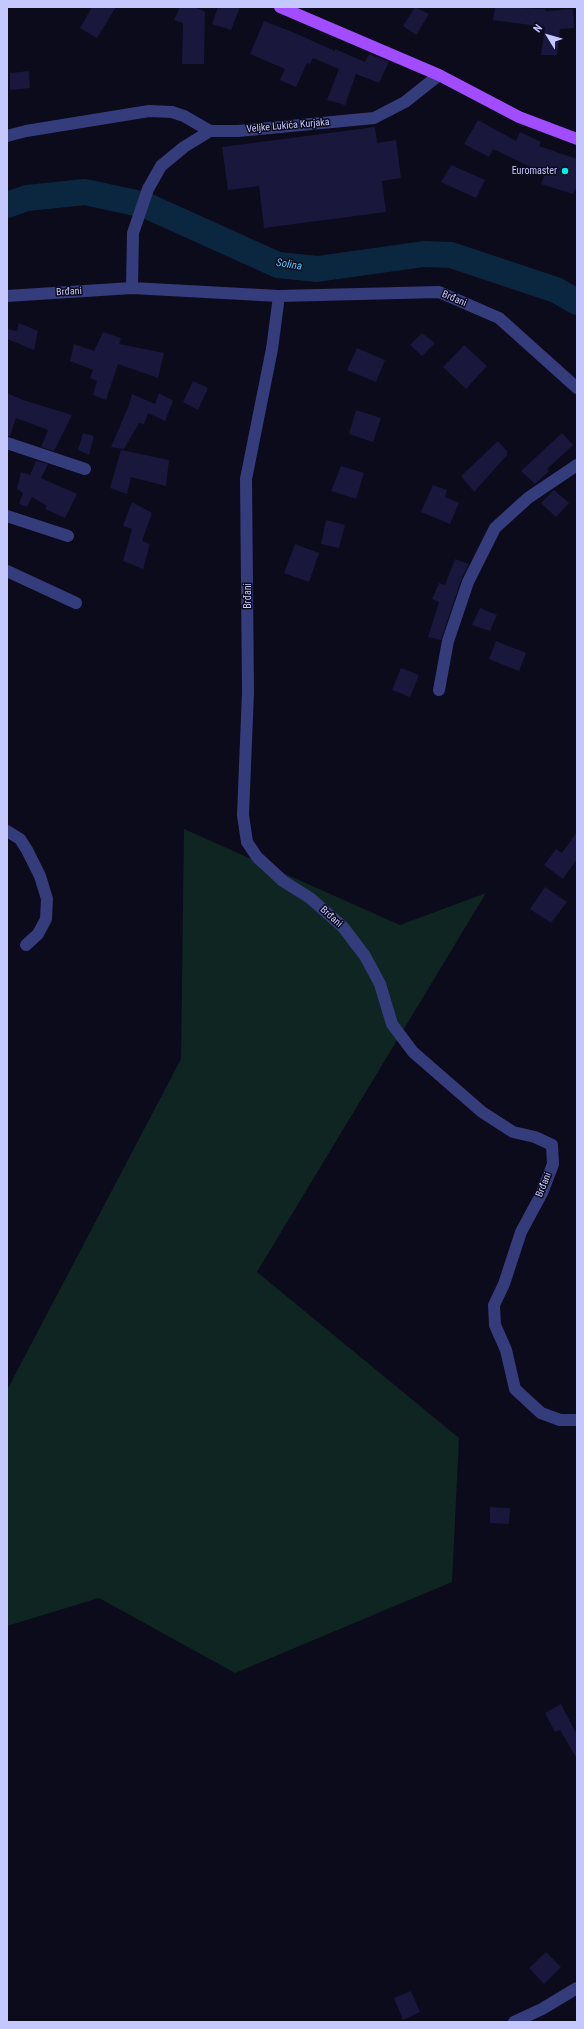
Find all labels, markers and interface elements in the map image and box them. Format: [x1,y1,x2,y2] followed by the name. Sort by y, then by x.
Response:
[528,16,568,56] north arrow
[531,22,545,35] text: N
[246,116,330,136] street label: Veljke Lukića Kurjaka
[512,165,557,177] place label: Euromaster
[560,166,570,176] marker: Euromaster
[275,256,303,274] water label: Solina
[56,285,82,299] street label: Brđani
[440,288,468,310] street label: Brđani
[242,583,254,609] street label: Brđani
[317,904,345,930] street label: Brđani
[534,1171,554,1199] street label: Brđani

